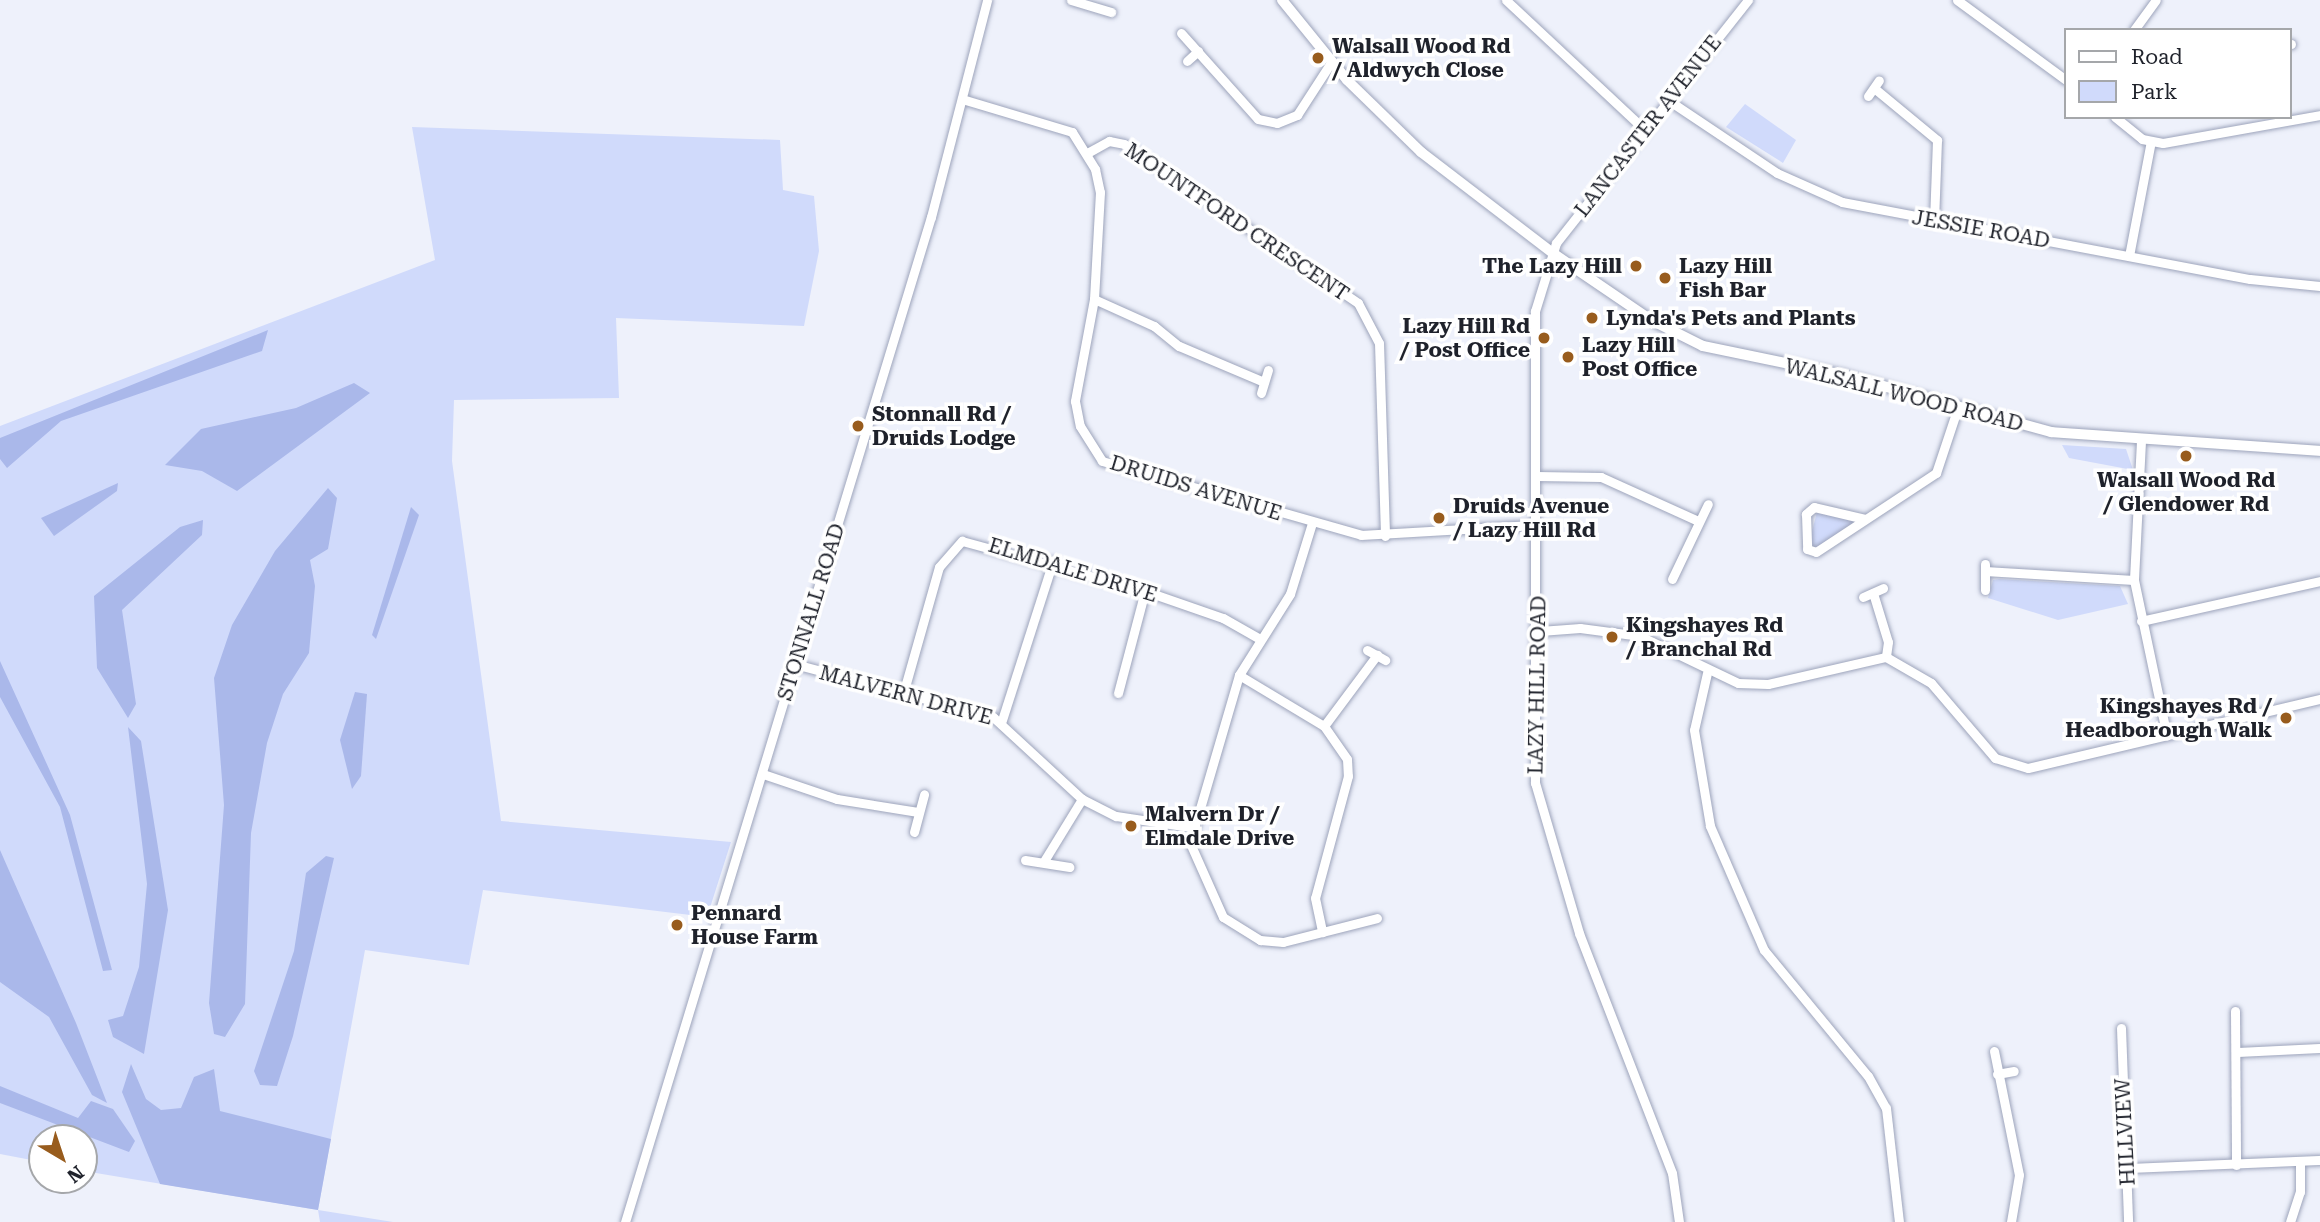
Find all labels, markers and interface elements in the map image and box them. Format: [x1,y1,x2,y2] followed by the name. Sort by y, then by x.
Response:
[2064,28,2292,119] legend
[1569,30,1727,222] street label: LANCASTER AVENUE
[1332,33,1511,83] place label: Walsall Wood Rd / Aldwych Close
[2131,45,2183,69] text: Road
[1310,50,1326,66] marker: Walsall Wood Rd / Aldwych Close
[2131,80,2177,104] text: Park
[1120,137,1354,307] street label: MOUNTFORD CRESCENT
[1910,204,2052,254] street label: JESSIE ROAD
[1482,253,1622,279] place label: The Lazy Hill
[1679,253,1772,303] place label: Lazy Hill Fish Bar
[1628,258,1644,274] marker: The Lazy Hill
[1657,270,1673,286] marker: Lazy Hill Fish Bar
[1606,305,1856,331] place label: Lynda's Pets and Plants
[1584,310,1600,326] marker: Lynda's Pets and Plants
[1399,313,1530,363] place label: Lazy Hill Rd / Post Office
[1536,330,1552,346] marker: Lazy Hill Rd / Post Office
[1582,332,1697,382] place label: Lazy Hill Post Office
[1560,349,1576,365] marker: Lazy Hill Post Office
[1782,353,2026,437] street label: WALSALL WOOD ROAD
[872,401,1016,451] place label: Stonnall Rd / Druids Lodge
[850,418,866,434] marker: Stonnall Rd / Druids Lodge
[2178,448,2194,464] marker: Walsall Wood Rd / Glendower Rd
[1107,450,1285,526] street label: DRUIDS AVENUE
[2097,467,2275,517] place label: Walsall Wood Rd / Glendower Rd
[1453,493,1609,543] place label: Druids Avenue / Lazy Hill Rd
[1431,510,1447,526] marker: Druids Avenue / Lazy Hill Rd
[772,520,850,704] street label: STONNALL ROAD
[985,532,1161,608] street label: ELMDALE DRIVE
[1523,595,1551,775] street label: LAZY HILL ROAD
[1626,612,1783,662] place label: Kingshayes Rd / Branchal Rd
[1604,629,1620,645] marker: Kingshayes Rd / Branchal Rd
[817,660,995,730] street label: MALVERN DRIVE
[2065,693,2272,743] place label: Kingshayes Rd / Headborough Walk
[2278,710,2294,726] marker: Kingshayes Rd / Headborough Walk
[1145,801,1294,851] place label: Malvern Dr / Elmdale Drive
[1123,818,1139,834] marker: Malvern Dr / Elmdale Drive
[691,900,818,950] place label: Pennard House Farm
[669,917,685,933] marker: Pennard House Farm
[2110,1078,2140,1186] street label: HILLVIEW
[28,1124,98,1194] north arrow
[62,1161,88,1188] text: N

